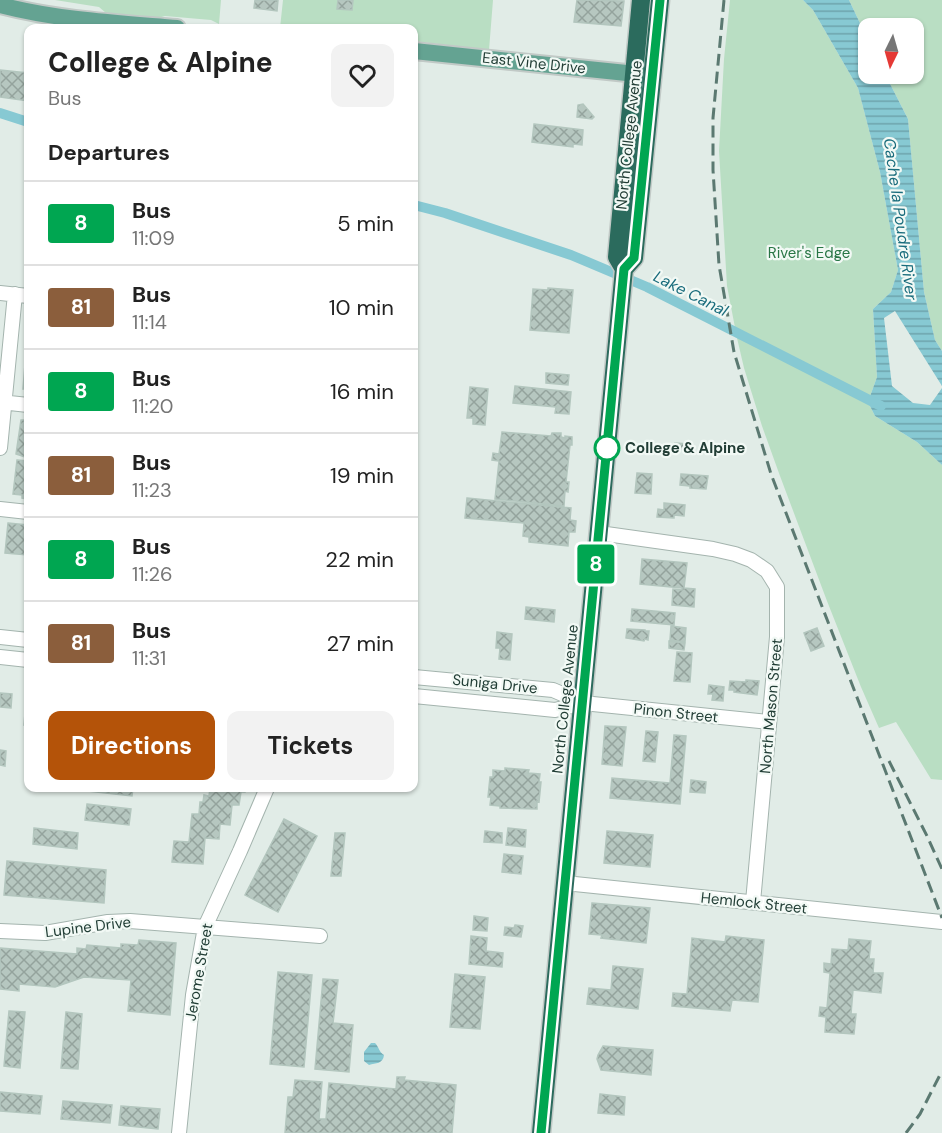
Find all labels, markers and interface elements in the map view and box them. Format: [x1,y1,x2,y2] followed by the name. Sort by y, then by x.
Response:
[858,18,924,84] north arrow
[858,18,924,84] map controls
[48,44,273,81] text: College & Alpine
[331,44,394,107] button: heart
[481,48,587,78] street label: East Vine Drive
[611,60,647,210] street label: North College Avenue
[48,85,82,111] text: Bus
[879,137,922,302] water label: Cache la Poudre River
[48,138,170,167] text: Departures
[132,196,171,225] text: Bus
[74,209,88,237] text: 8
[337,209,394,238] text: 5 min
[132,225,175,251] text: 11:09
[768,243,850,263] park label: River's Edge
[650,266,732,321] water label: Lake Canal
[132,280,171,309] text: Bus
[71,293,91,321] text: 81
[329,293,394,322] text: 10 min
[132,309,167,335] text: 11:14
[132,364,171,393] text: Bus
[74,377,88,405] text: 8
[330,377,394,406] text: 16 min
[132,393,174,419] text: 11:20
[594,435,620,461] marker: College & Alpine
[625,438,745,458] place label: College & Alpine
[132,448,171,477] text: Bus
[71,461,91,489] text: 81
[330,461,394,490] text: 19 min
[132,477,172,503] text: 11:23
[132,532,171,561] text: Bus
[576,544,616,584] line badge: 8
[74,545,88,573] text: 8
[325,545,394,574] text: 22 min
[589,550,603,578] text: 8
[132,561,173,587] text: 11:26
[132,616,171,645] text: Bus
[547,624,583,774] street label: North College Avenue
[71,629,91,657] text: 81
[327,629,394,658] text: 27 min
[755,637,787,774] street label: North Mason Street
[132,645,166,671] text: 11:31
[451,670,539,698] street label: Suniga Drive
[633,699,719,727] street label: Pinon Street
[48,711,215,780] button: Directions
[227,711,394,780] button: Tickets
[700,887,808,919] street label: Hemlock Street
[44,912,132,942] street label: Lupine Drive
[181,922,217,1022] street label: Jerome Street

